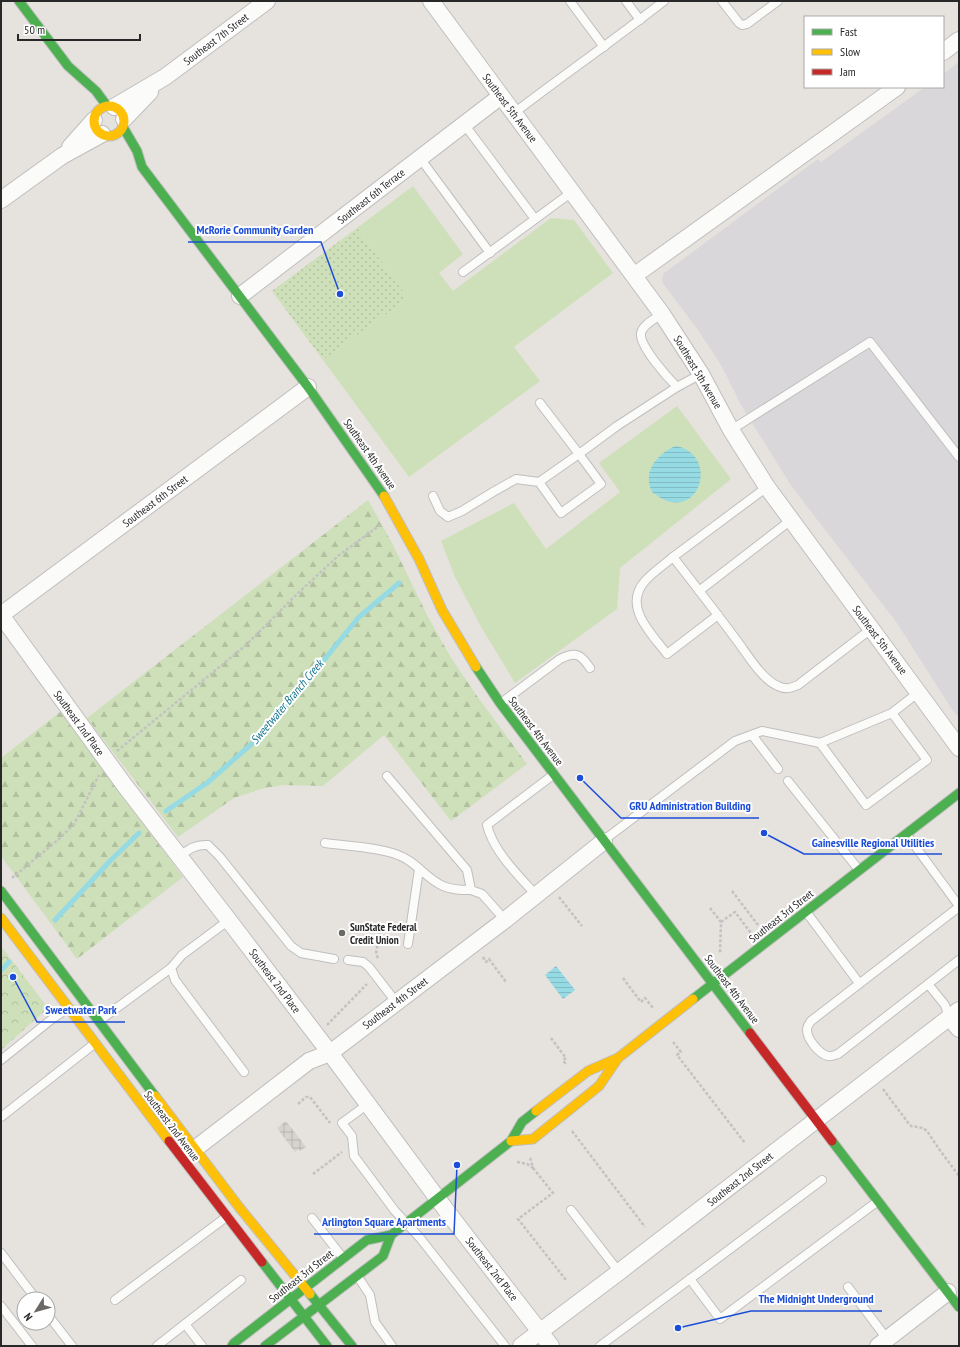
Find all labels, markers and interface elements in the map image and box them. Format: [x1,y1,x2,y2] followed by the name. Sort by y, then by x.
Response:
[181,10,251,68] street label: Southeast 7th Street
[18,16,140,42] scale bar
[804,16,944,88] legend
[24,22,45,37] text: 50 m
[840,24,858,39] text: Fast
[840,44,861,59] text: Slow
[839,64,856,79] text: Jam
[479,71,541,146] street label: Southeast 5th Avenue
[334,165,408,227] street label: Southeast 6th Terrace
[188,218,321,242] callout: McRorie Community Garden
[197,222,313,237] text: McRorie Community Garden
[671,333,726,411] street label: Southeast 5th Avenue
[341,416,400,492] street label: Southeast 4th Avenue
[120,472,190,530] street label: Southeast 6th Street
[849,603,911,678] street label: Southeast 5th Avenue
[247,656,327,747] water label: Sweetwater Branch Creek
[51,688,108,759] street label: Southeast 2nd Place
[505,694,567,769] street label: Southeast 4th Avenue
[621,794,759,818] callout: GRU Administration Building
[629,798,751,813] text: GRU Administration Building
[804,830,942,854] callout: Gainesville Regional Utilities
[812,835,934,850] text: Gainesville Regional Utilities
[746,886,816,946] street label: Southeast 3rd Street
[350,920,417,947] place label: SunState Federal Credit Union
[337,928,347,938] marker: SunState Federal Credit Union
[246,946,304,1016] street label: Southeast 2nd Place
[701,952,763,1027] street label: Southeast 4th Avenue
[360,974,430,1032] street label: Southeast 4th Street
[37,998,125,1022] callout: Sweetwater Park
[45,1002,117,1017] text: Sweetwater Park
[141,1088,203,1164] street label: Southeast 2nd Avenue
[704,1149,776,1209] street label: Southeast 2nd Street
[314,1210,454,1234] callout: Arlington Square Apartments
[321,1214,446,1229] text: Arlington Square Apartments
[463,1234,522,1304] street label: Southeast 2nd Place
[266,1246,336,1306] street label: Southeast 3rd Street
[751,1287,882,1311] callout: The Midnight Underground
[16,1291,56,1331] north arrow
[758,1291,874,1306] text: The Midnight Underground
[21,1310,35,1324] text: N

